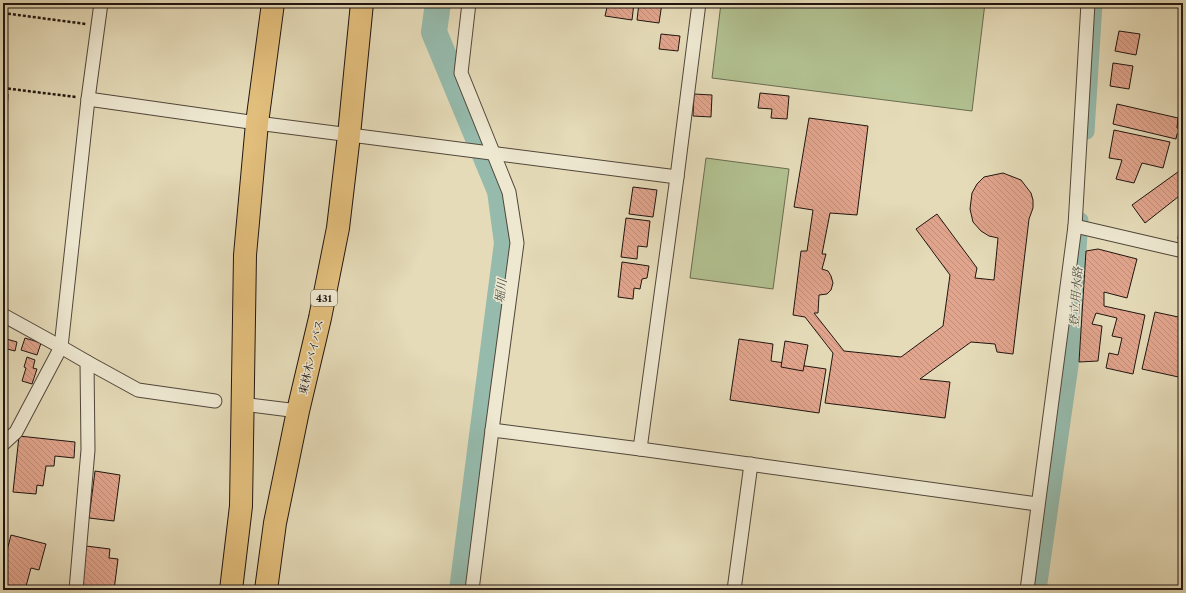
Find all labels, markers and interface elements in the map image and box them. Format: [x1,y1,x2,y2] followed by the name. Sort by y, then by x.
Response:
[1066,266,1085,327] water label: 登立用水路
[492,276,510,304] water label: 堀川
[311,290,337,306] road number: 431
[296,318,326,396] street label: 東林木バイパス

